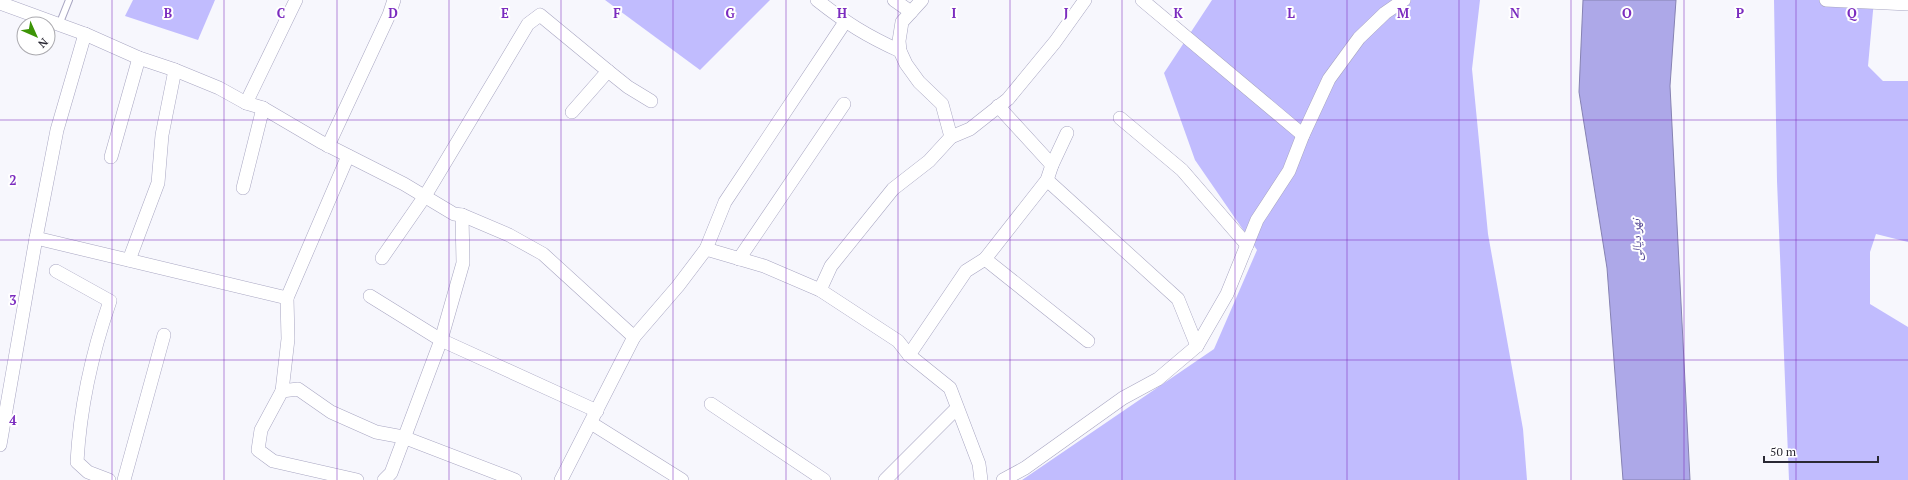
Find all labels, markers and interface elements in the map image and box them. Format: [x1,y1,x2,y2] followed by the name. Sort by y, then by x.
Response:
[164,4,172,22] text: B
[277,4,285,22] text: C
[388,4,398,22] text: D
[501,4,509,22] text: E
[613,4,621,22] text: F
[725,4,735,22] text: G
[837,4,847,22] text: H
[952,4,957,22] text: I
[1064,4,1069,22] text: J
[1173,4,1183,22] text: K
[1287,4,1295,22] text: L
[1397,4,1409,22] text: M
[1510,4,1520,22] text: N
[1622,4,1632,22] text: O
[1736,4,1744,22] text: P
[1847,4,1858,22] text: Q
[16,16,56,56] north arrow
[35,35,51,51] text: N
[9,171,17,189] text: 2
[1626,217,1646,261] water label: نهر ديالى
[9,291,17,309] text: 3
[9,411,17,429] text: 4
[1764,438,1878,464] scale bar
[1770,444,1797,459] text: 50 m

